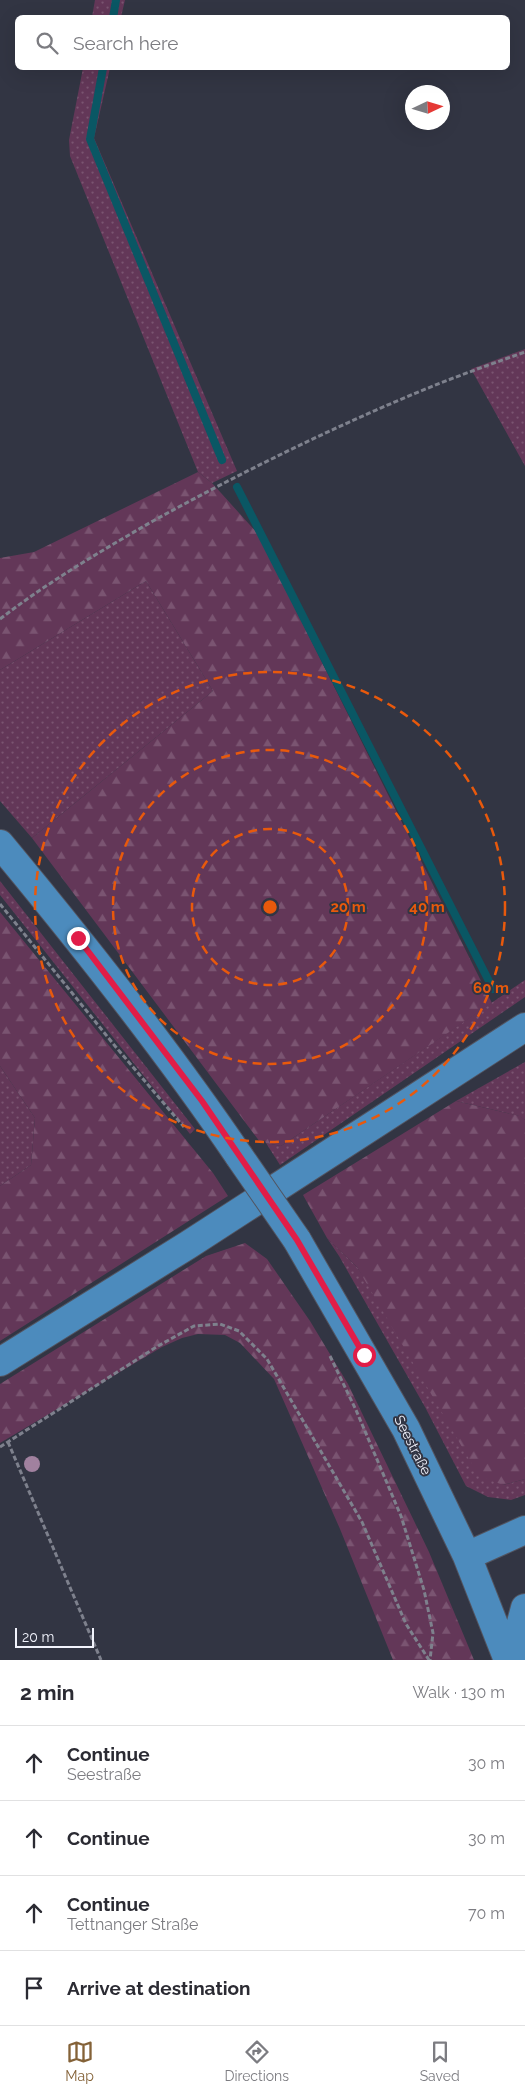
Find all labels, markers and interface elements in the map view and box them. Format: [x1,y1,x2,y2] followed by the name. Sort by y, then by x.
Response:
[15,15,510,70] search box
[33,29,61,57] icon: search
[73,32,179,54] text: Search here
[405,85,450,130] north arrow
[261,898,279,916] centre of rings
[330,898,366,916] text: 20 m
[409,898,445,916] text: 40 m
[67,927,90,950] route end
[473,979,509,997] text: 60 m
[353,1344,376,1367] route start
[391,1412,435,1478] street label: Seestraße
[15,1625,94,1648] scale bar
[22,1629,54,1645] text: 20 m
[20,1680,74,1705] text: 2 min
[412,1683,505,1702] text: Walk · 130 m
[67,1743,150,1765] text: Continue
[20,1749,48,1777] icon: ahead
[468,1754,505,1773] text: 30 m
[67,1765,141,1784] text: Seestraße
[20,1824,48,1852] icon: ahead
[67,1827,150,1849] text: Continue
[468,1829,505,1848] text: 30 m
[67,1893,150,1915] text: Continue
[20,1899,48,1927] icon: ahead
[468,1904,505,1923] text: 70 m
[67,1915,198,1934] text: Tettnanger Straße
[20,1974,48,2002] icon: arrive
[67,1977,251,1999] text: Arrive at destination
[65,2038,94,2084] tab: Map
[224,2038,289,2084] tab: Directions
[420,2038,460,2084] tab: Saved

